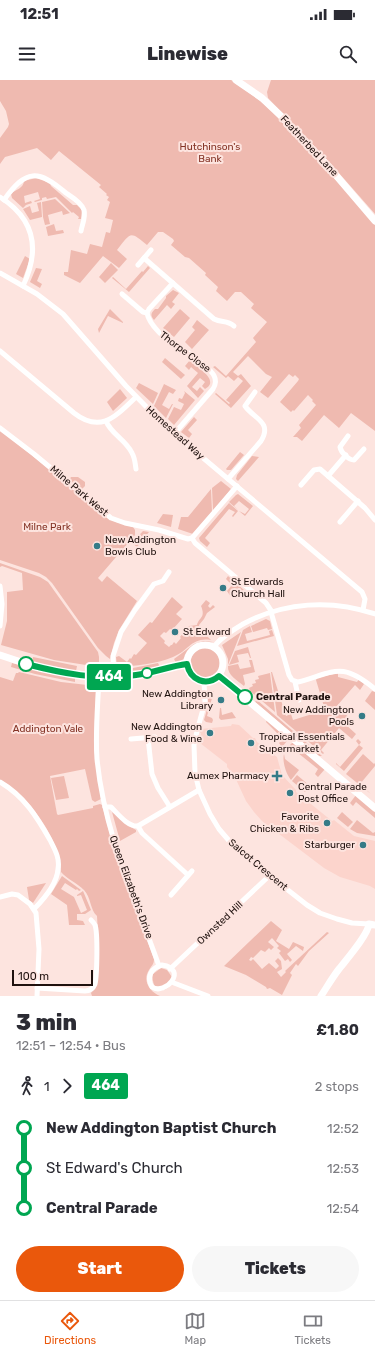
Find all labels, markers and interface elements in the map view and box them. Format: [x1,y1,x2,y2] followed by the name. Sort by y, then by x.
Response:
[20,5,59,23] text: 12:51
[16,43,38,65] icon: menu
[147,43,228,65] text: Linewise
[337,43,359,65] icon: search
[278,113,341,179] street label: Featherbed Lane
[180,141,240,165] park label: Hutchinson's Bank
[157,329,213,375] street label: Thorpe Close
[143,404,207,463] street label: Homestead Way
[47,463,111,519] street label: Milne Park West
[23,521,72,533] park label: Milne Park
[105,534,176,558] place label: New Addington Bowls Club
[92,541,102,551] marker: New Addington Bowls Club
[231,576,285,600] place label: St Edwards Church Hall
[218,583,228,593] marker: St Edwards Church Hall
[183,626,231,638] place label: St Edward
[170,627,180,637] marker: St Edward
[18,656,34,672] unlabelled marker
[86,664,132,690] line badge: 464
[141,667,153,679] unlabelled marker
[95,668,123,685] text: 464
[142,688,213,712] place label: New Addington Library
[237,689,253,705] marker: Central Parade
[256,691,331,703] place label: Central Parade
[216,695,226,705] marker: New Addington Library
[283,704,354,728] place label: New Addington Pools
[357,711,367,721] marker: New Addington Pools
[131,721,202,745] place label: New Addington Food & Wine
[13,723,84,735] park label: Addington Vale
[205,728,215,738] marker: New Addington Food & Wine
[259,731,345,755] place label: Tropical Essentials Supermarket
[246,738,256,748] marker: Tropical Essentials Supermarket
[187,770,269,782] place label: Aumex Pharmacy
[272,771,282,781] marker: Aumex Pharmacy
[298,781,367,805] place label: Central Parade Post Office
[285,788,295,798] marker: Central Parade Post Office
[250,811,319,835] place label: Favorite Chicken & Ribs
[322,818,332,828] marker: Favorite Chicken & Ribs
[107,834,155,941] street label: Queen Elizabeth's Drive
[226,837,290,893] street label: Salcot Crescent
[305,839,355,851] place label: Starburger
[358,840,368,850] marker: Starburger
[195,899,245,947] street label: Ownsted Hill
[12,968,93,987] scale bar
[18,970,49,983] text: 100 m
[16,1009,77,1036] text: 3 min
[316,1021,359,1039] text: £1.80
[16,1038,126,1053] text: 12:51 – 12:54 · Bus
[16,1075,38,1097] icon: walk
[56,1075,78,1097] icon: forward
[92,1077,120,1094] text: 464
[44,1079,50,1094] text: 1
[315,1079,359,1094] text: 2 stops
[46,1119,276,1137] text: New Addington Baptist Church
[327,1121,359,1136] text: 12:52
[46,1159,183,1177] text: St Edward's Church
[327,1161,359,1176] text: 12:53
[46,1199,158,1217] text: Central Parade
[327,1201,359,1216] text: 12:54
[16,1246,184,1292] button: Start
[192,1246,359,1292] button: Tickets
[44,1310,96,1347] tab: Directions
[184,1310,206,1347] tab: Map
[294,1310,331,1347] tab: Tickets

